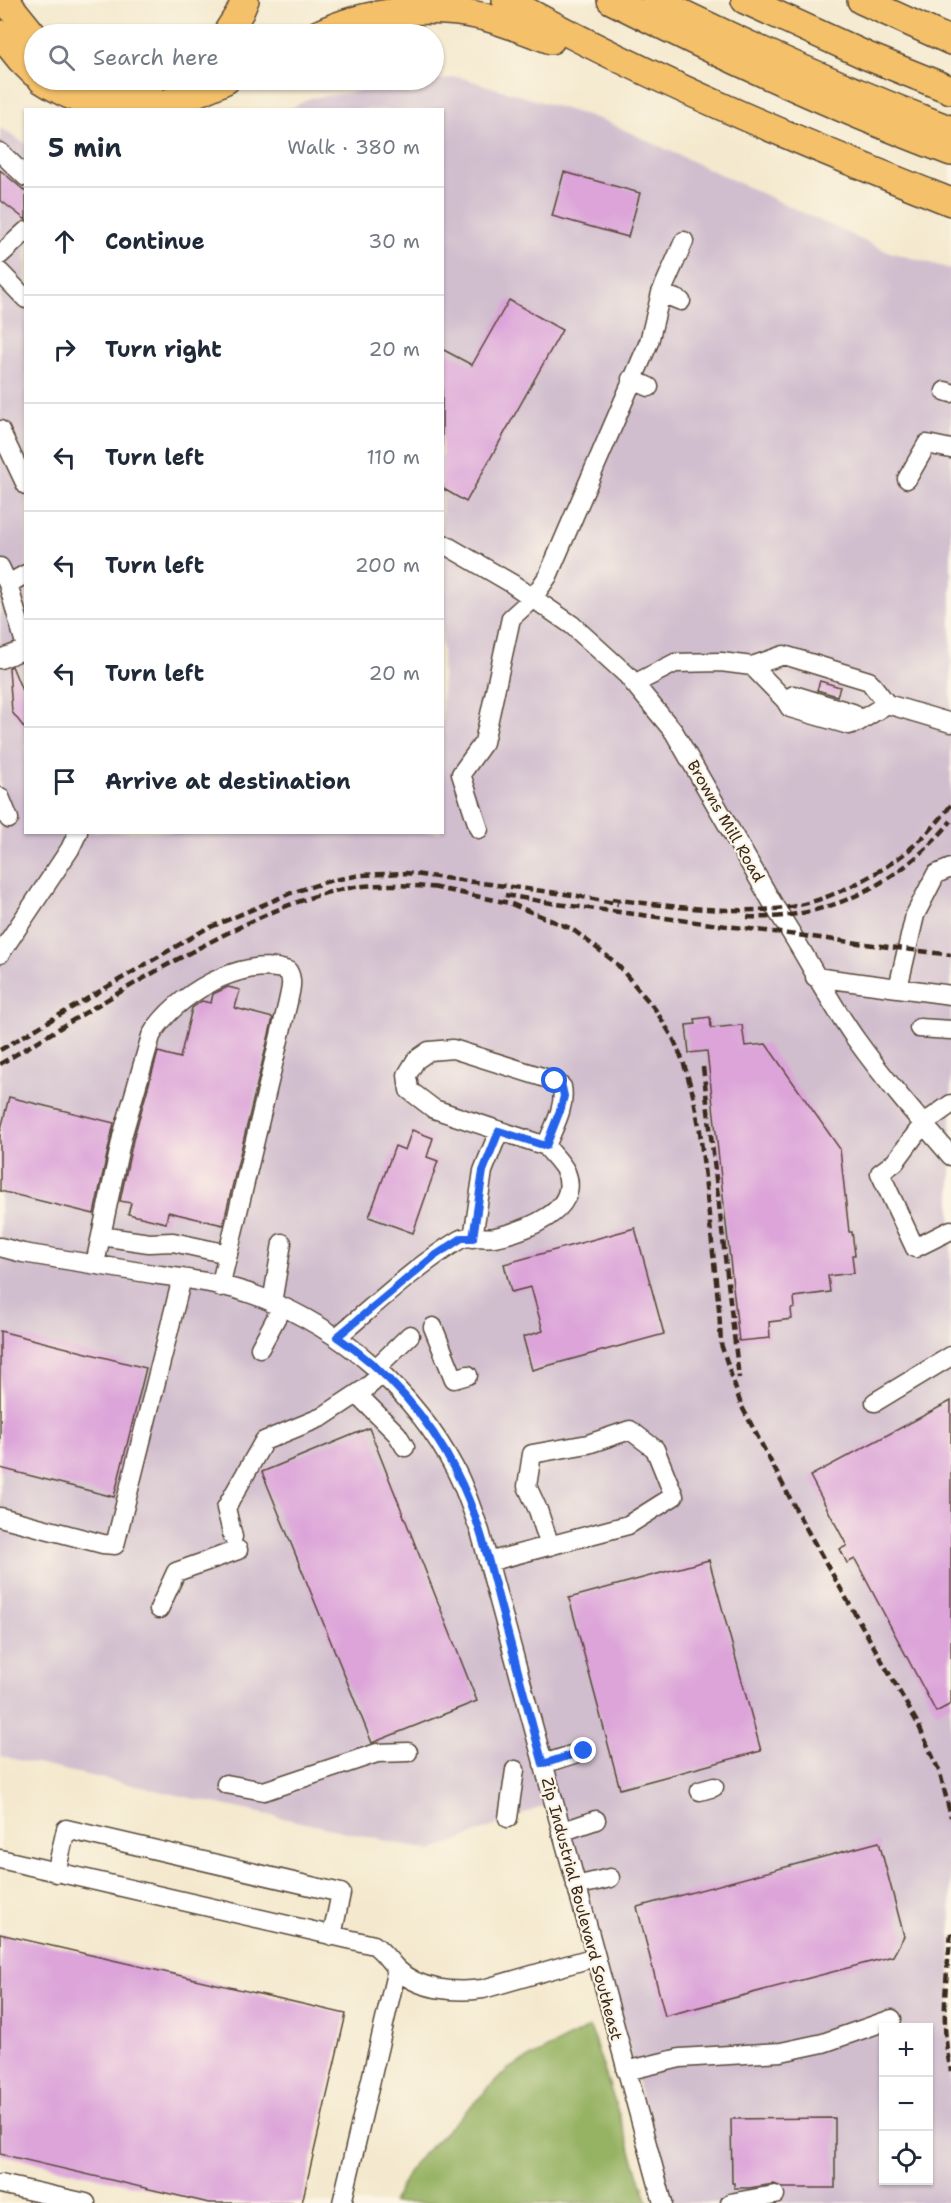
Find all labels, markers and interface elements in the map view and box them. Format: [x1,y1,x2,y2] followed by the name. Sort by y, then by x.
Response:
[24,24,444,90] search box
[45,41,78,74] icon: search
[93,43,219,72] text: Search here
[48,130,122,165] text: 5 min
[287,134,420,160] text: Walk · 380 m
[48,225,81,258] icon: ahead
[105,227,205,256] text: Continue
[368,228,420,254] text: 30 m
[48,333,81,366] icon: right
[105,335,222,364] text: Turn right
[369,336,420,362] text: 20 m
[48,441,81,474] icon: left
[105,443,204,472] text: Turn left
[366,444,420,470] text: 110 m
[48,549,81,582] icon: left
[105,551,204,580] text: Turn left
[355,552,420,578] text: 200 m
[48,657,81,690] icon: left
[105,659,204,688] text: Turn left
[369,660,420,686] text: 20 m
[683,756,769,886] street label: Browns Mill Road
[48,765,81,798] icon: arrive
[105,767,351,796] text: Arrive at destination
[541,1067,567,1093] route start
[570,1737,596,1763] route end
[537,1775,627,2043] street label: Zip Industrial Boulevard Southeast
[879,2023,933,2185] map controls
[879,2023,933,2077] button: +
[879,2077,933,2131] button: −
[879,2131,933,2185] button: locate

